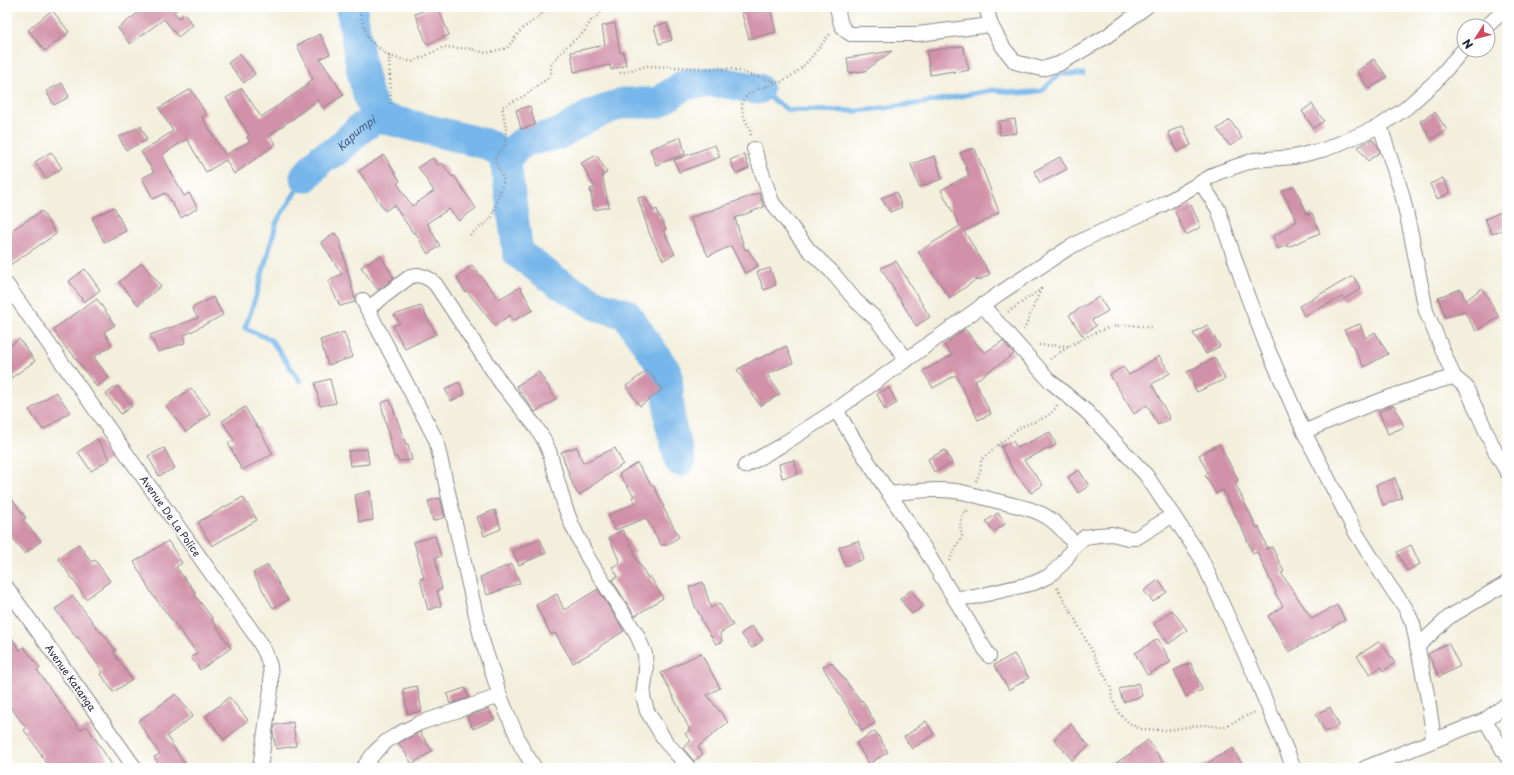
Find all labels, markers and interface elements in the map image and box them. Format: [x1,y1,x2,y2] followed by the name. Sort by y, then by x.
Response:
[1456,18,1496,58] north arrow
[1458,35,1477,53] text: N
[333,110,380,155] water label: Kapumpi
[137,472,205,559] street label: Avenue De La Police
[42,641,101,714] street label: Avenue Katanga

